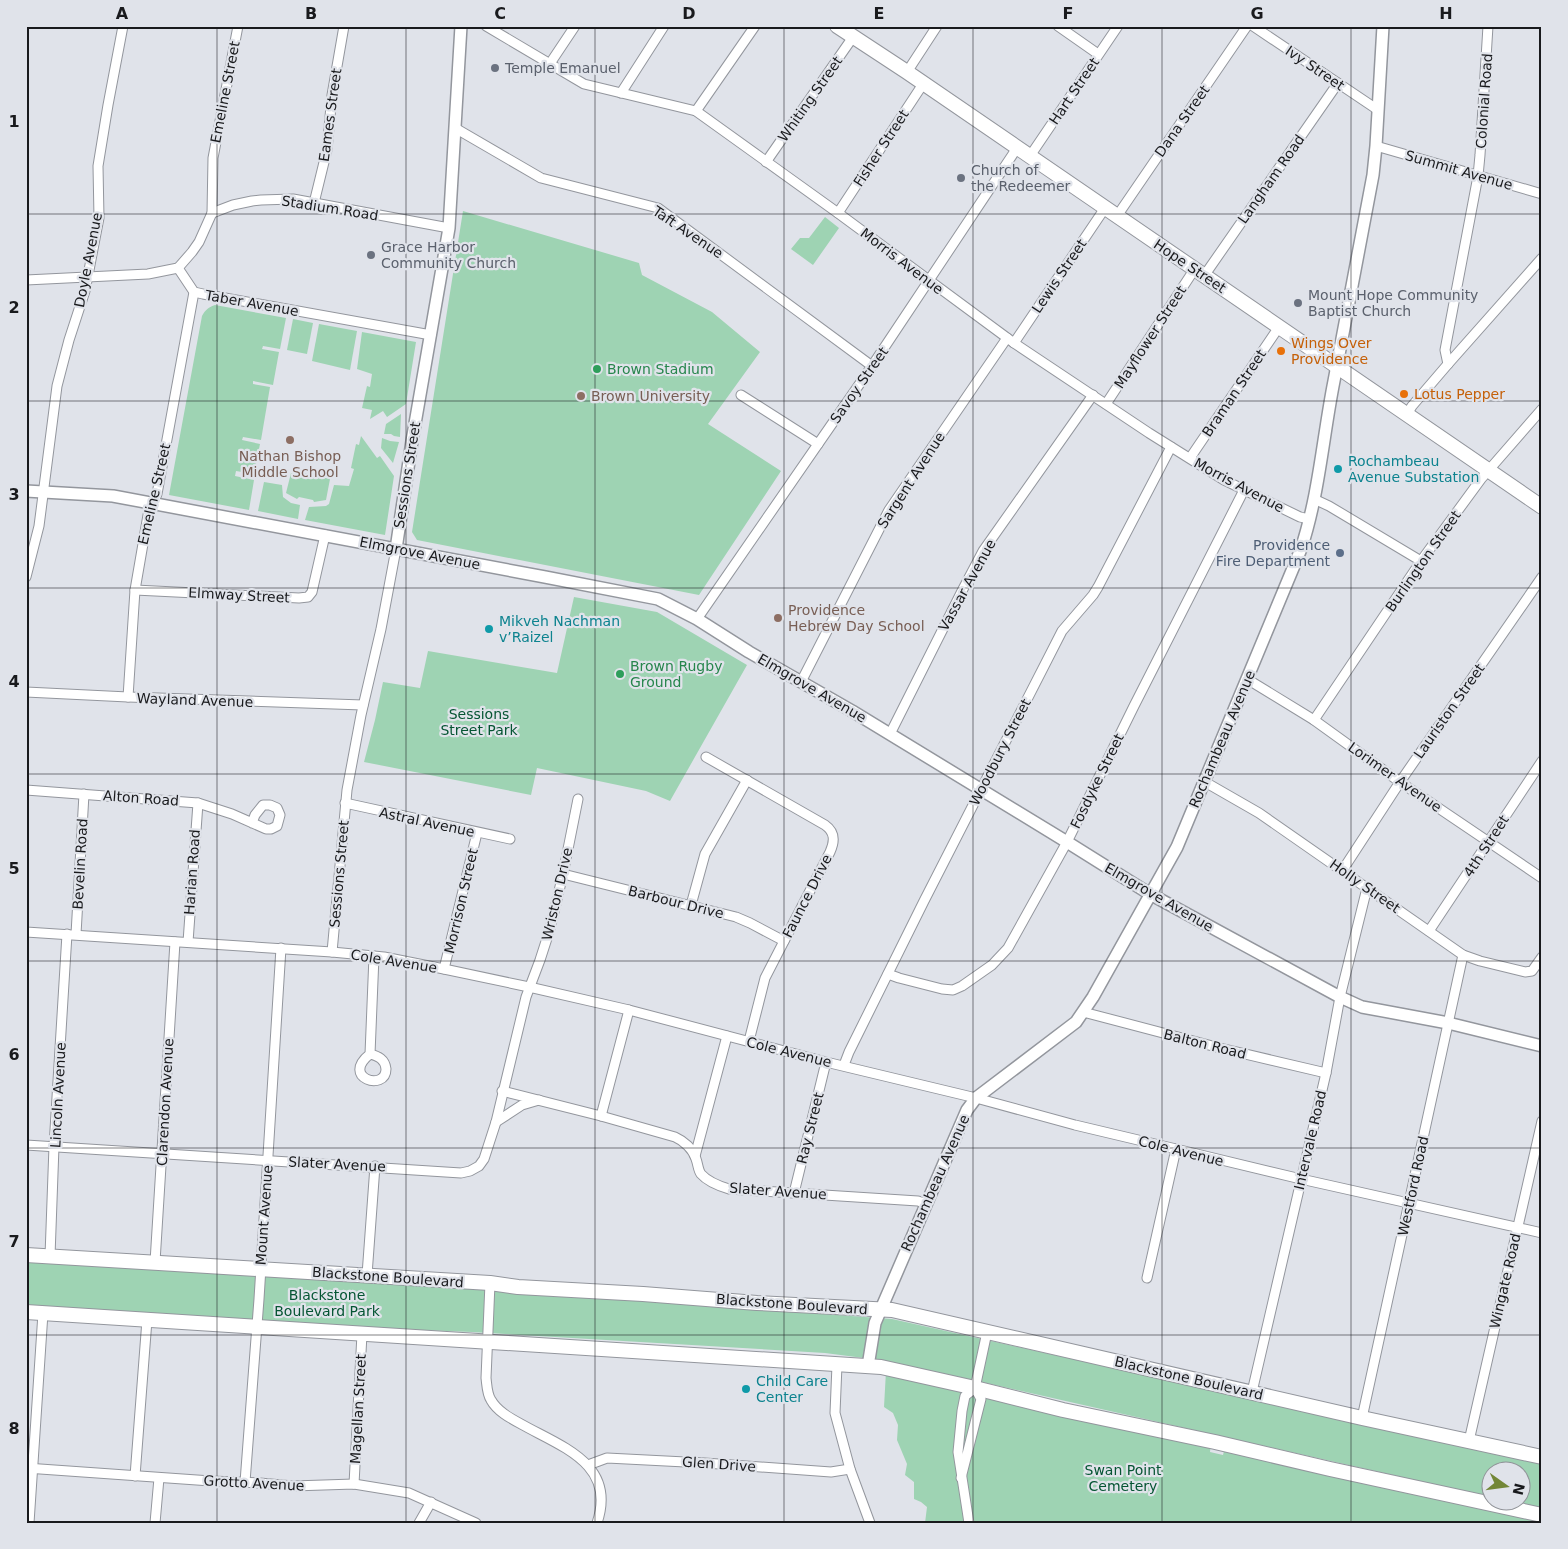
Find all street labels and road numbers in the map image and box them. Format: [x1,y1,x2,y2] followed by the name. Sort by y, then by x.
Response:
[207,39,243,144] street label: Emeline Street
[1282,42,1348,94] street label: Ivy Street
[775,53,846,145] street label: Whiting Street
[1473,53,1495,149] street label: Colonial Road
[1046,54,1103,128] street label: Hart Street
[316,67,345,163] street label: Eames Street
[1151,82,1213,160] street label: Dana Street
[850,106,912,189] street label: Fisher Street
[1234,131,1308,227] street label: Langham Road
[1403,147,1515,193] street label: Summit Avenue
[280,192,380,224] street label: Stadium Road
[649,202,726,261] street label: Taft Avenue
[71,211,105,309] street label: Doyle Avenue
[857,225,947,297] street label: Morris Avenue
[1028,236,1090,316] street label: Lewis Street
[1151,236,1230,296] street label: Hope Street
[1111,282,1189,391] street label: Mayflower Street
[203,287,300,319] street label: Taber Avenue
[827,343,892,426] street label: Savoy Street
[1199,346,1269,440] street label: Braman Street
[391,420,423,529] street label: Sessions Street
[874,429,948,531] street label: Sargent Avenue
[135,441,174,546] street label: Emeline Street
[1191,455,1287,515] street label: Morris Avenue
[1382,507,1464,615] street label: Burlington Street
[358,533,482,573] street label: Elmgrove Avenue
[935,536,999,634] street label: Vassar Avenue
[188,584,291,606] street label: Elmway Street
[755,650,869,726] street label: Elmgrove Avenue
[1410,660,1488,762] street label: Lauriston Street
[1186,668,1258,810] street label: Rochambeau Avenue
[136,690,254,710] street label: Wayland Avenue
[966,695,1034,808] street label: Woodbury Street
[1067,730,1127,831] street label: Fosdyke Street
[1345,739,1445,815] street label: Lorimer Avenue
[103,787,179,809] street label: Alton Road
[378,804,476,840] street label: Astral Avenue
[1460,812,1512,880] street label: 4th Street
[70,818,90,910] street label: Bevelin Road
[326,819,352,928] street label: Sessions Street
[181,829,203,915] street label: Harian Road
[441,846,481,955] street label: Morrison Street
[539,846,575,942] street label: Wriston Drive
[779,852,835,940] street label: Faunce Drive
[1327,856,1404,916] street label: Holly Street
[1102,859,1216,935] street label: Elmgrove Avenue
[627,882,725,922] street label: Barbour Drive
[350,946,438,976] street label: Cole Avenue
[1162,1026,1248,1062] street label: Balton Road
[745,1034,833,1070] street label: Cole Avenue
[154,1038,176,1166] street label: Clarendon Avenue
[47,1042,69,1148] street label: Lincoln Avenue
[1291,1089,1329,1191] street label: Intervale Road
[793,1090,827,1165] street label: Ray Street
[898,1112,972,1254] street label: Rochambeau Avenue
[1137,1133,1225,1169] street label: Cole Avenue
[1395,1135,1431,1237] street label: Westford Road
[288,1153,386,1175] street label: Slater Avenue
[253,1164,275,1266] street label: Mount Avenue
[729,1180,827,1202] street label: Slater Avenue
[1486,1232,1524,1330] street label: Wingate Road
[312,1264,464,1290] street label: Blackstone Boulevard
[716,1291,868,1317] street label: Blackstone Boulevard
[347,1353,369,1465] street label: Magellan Street
[1113,1353,1265,1403] street label: Blackstone Boulevard
[682,1453,756,1475] street label: Glen Drive
[203,1472,305,1494] street label: Grotto Avenue

